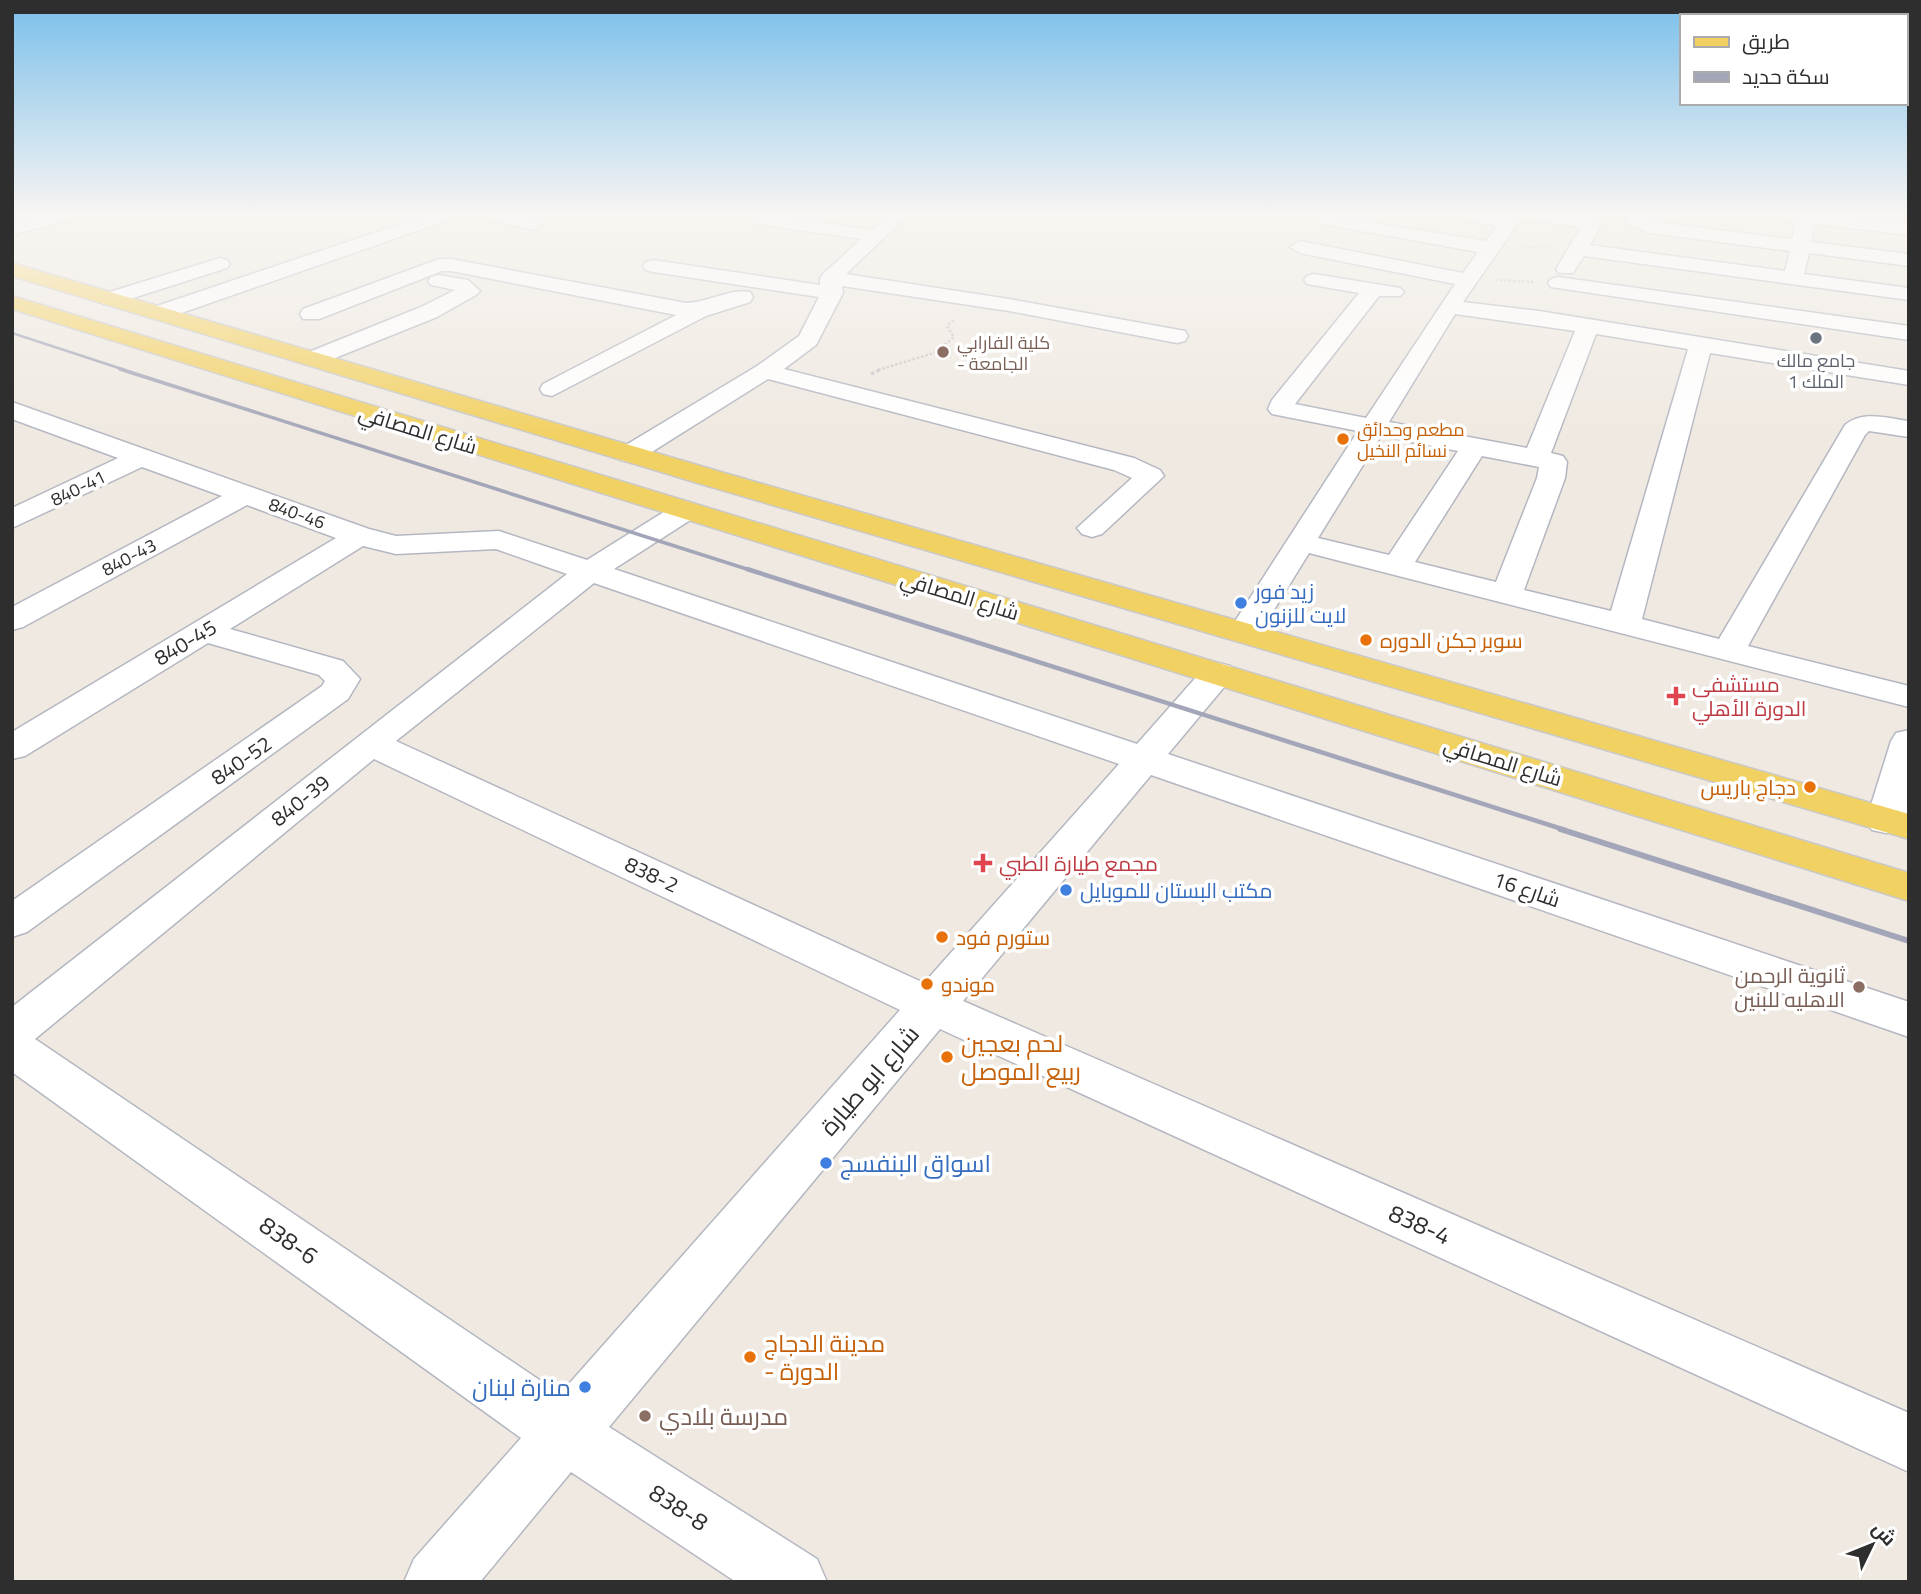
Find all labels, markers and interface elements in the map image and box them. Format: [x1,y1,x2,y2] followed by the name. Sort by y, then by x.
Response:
[1680,14,1907,105] legend
[1742,25,1790,57] text: طريق
[1742,60,1830,92] text: سكة حديد
[957,329,1050,377] place label: كلية الفارابي - الجامعة
[1808,330,1824,346] marker: جامع مالك الملك 1
[935,344,951,360] marker: كلية الفارابي - الجامعة
[1777,347,1855,395] place label: جامع مالك الملك 1
[355,396,481,463] street label: شارع المصافي
[1357,416,1465,464] place label: مطعم وحدائق نسائم النخيل
[1335,431,1351,447] marker: مطعم وحدائق نسائم النخيل
[46,463,110,513] street label: 840-41
[265,490,329,536] street label: 840-46
[97,531,161,583] street label: 840-43
[897,562,1023,629] street label: شارع المصافي
[1254,575,1346,631] place label: زيد فور لايت للزنون
[1233,595,1249,611] marker: زيد فور لايت للزنون
[148,611,222,673] street label: 840-45
[1380,624,1523,656] place label: سوبر جكن الدوره
[1358,632,1374,648] marker: سوبر جكن الدوره
[1692,668,1807,725] place label: مستشفى الدورة الأهلي
[1666,686,1686,706] marker: مستشفى الدورة الأهلي
[204,727,278,793] street label: 840-52
[1440,728,1566,795] street label: شارع المصافي
[264,766,336,834] street label: 840-39
[1700,771,1796,803] place label: دجاج باريس
[1802,779,1818,795] marker: دجاج باريس
[999,847,1158,880] place label: مجمع طيارة الطبي
[620,848,684,900] street label: 838-2
[973,853,993,873] marker: مجمع طيارة الطبي
[1489,863,1565,915] street label: شارع 16
[1080,874,1273,906] place label: مكتب البستان للموبايل
[1058,882,1074,898] marker: مكتب البستان للموبايل
[956,921,1050,953] place label: ستورم فود
[934,929,950,945] marker: ستورم فود
[1734,959,1845,1015] place label: ثانوية الرحمن الاهليه للبنين
[941,968,995,1000] place label: موندو
[919,976,935,992] marker: موندو
[1851,979,1867,995] marker: ثانوية الرحمن الاهليه للبنين
[811,1017,927,1143] street label: شارع ابو طيارة
[961,1025,1081,1089] place label: لحم بعجين ربيع الموصل
[939,1049,955,1065] marker: لحم بعجين ربيع الموصل
[840,1145,991,1181] place label: اسواق البنفسج
[818,1155,834,1171] marker: اسواق البنفسج
[1383,1194,1457,1254] street label: 838-4
[252,1207,326,1273] street label: 838-6
[764,1325,885,1389] place label: مدينة الدجاج - الدورة
[742,1349,758,1365] marker: مدينة الدجاج - الدورة
[472,1369,571,1405] place label: منارة لبنان
[577,1379,593,1395] marker: منارة لبنان
[659,1398,788,1435] place label: مدرسة بلادي
[637,1408,653,1424] marker: مدرسة بلادي
[642,1474,716,1540] street label: 838-8
[1837,1510,1907,1580] north arrow
[1866,1514,1904,1552] text: ش

